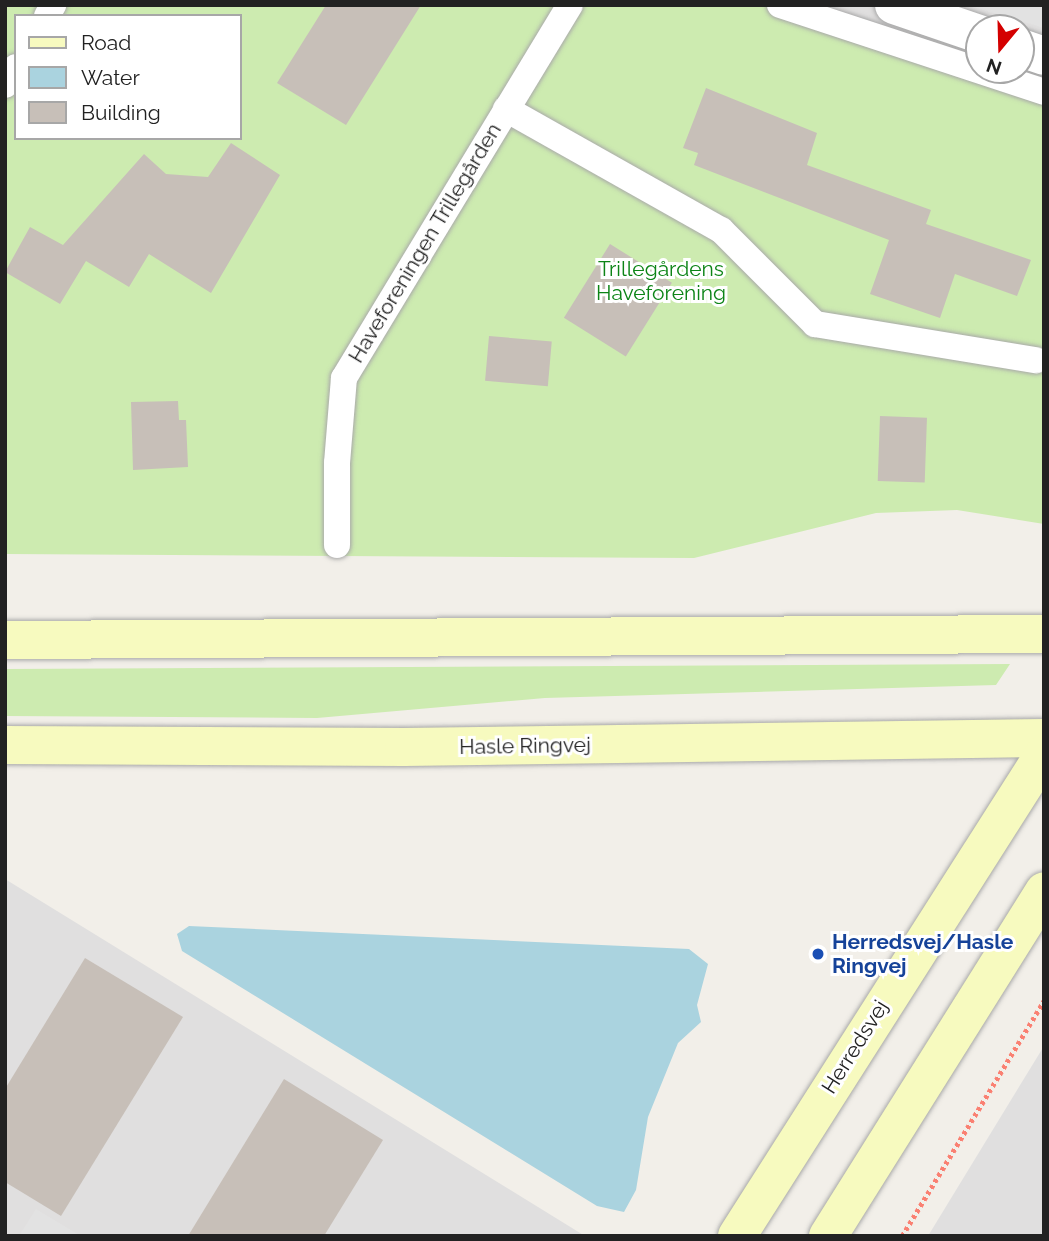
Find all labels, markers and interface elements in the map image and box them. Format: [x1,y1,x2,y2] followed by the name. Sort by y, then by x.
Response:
[14,14,242,140] legend
[965,14,1035,84] north arrow
[81,30,131,55] text: Road
[983,54,1004,80] text: N
[81,65,140,90] text: Water
[81,100,161,125] text: Building
[343,118,507,368] street label: Haveforeningen Trillegården
[596,256,726,306] park label: Trillegårdens Haveforening
[459,732,591,760] street label: Hasle Ringvej
[832,929,1013,979] place label: Herredsvej/Hasle Ringvej
[810,946,826,962] marker: Herredsvej/Hasle Ringvej
[816,996,894,1098] street label: Herredsvej

